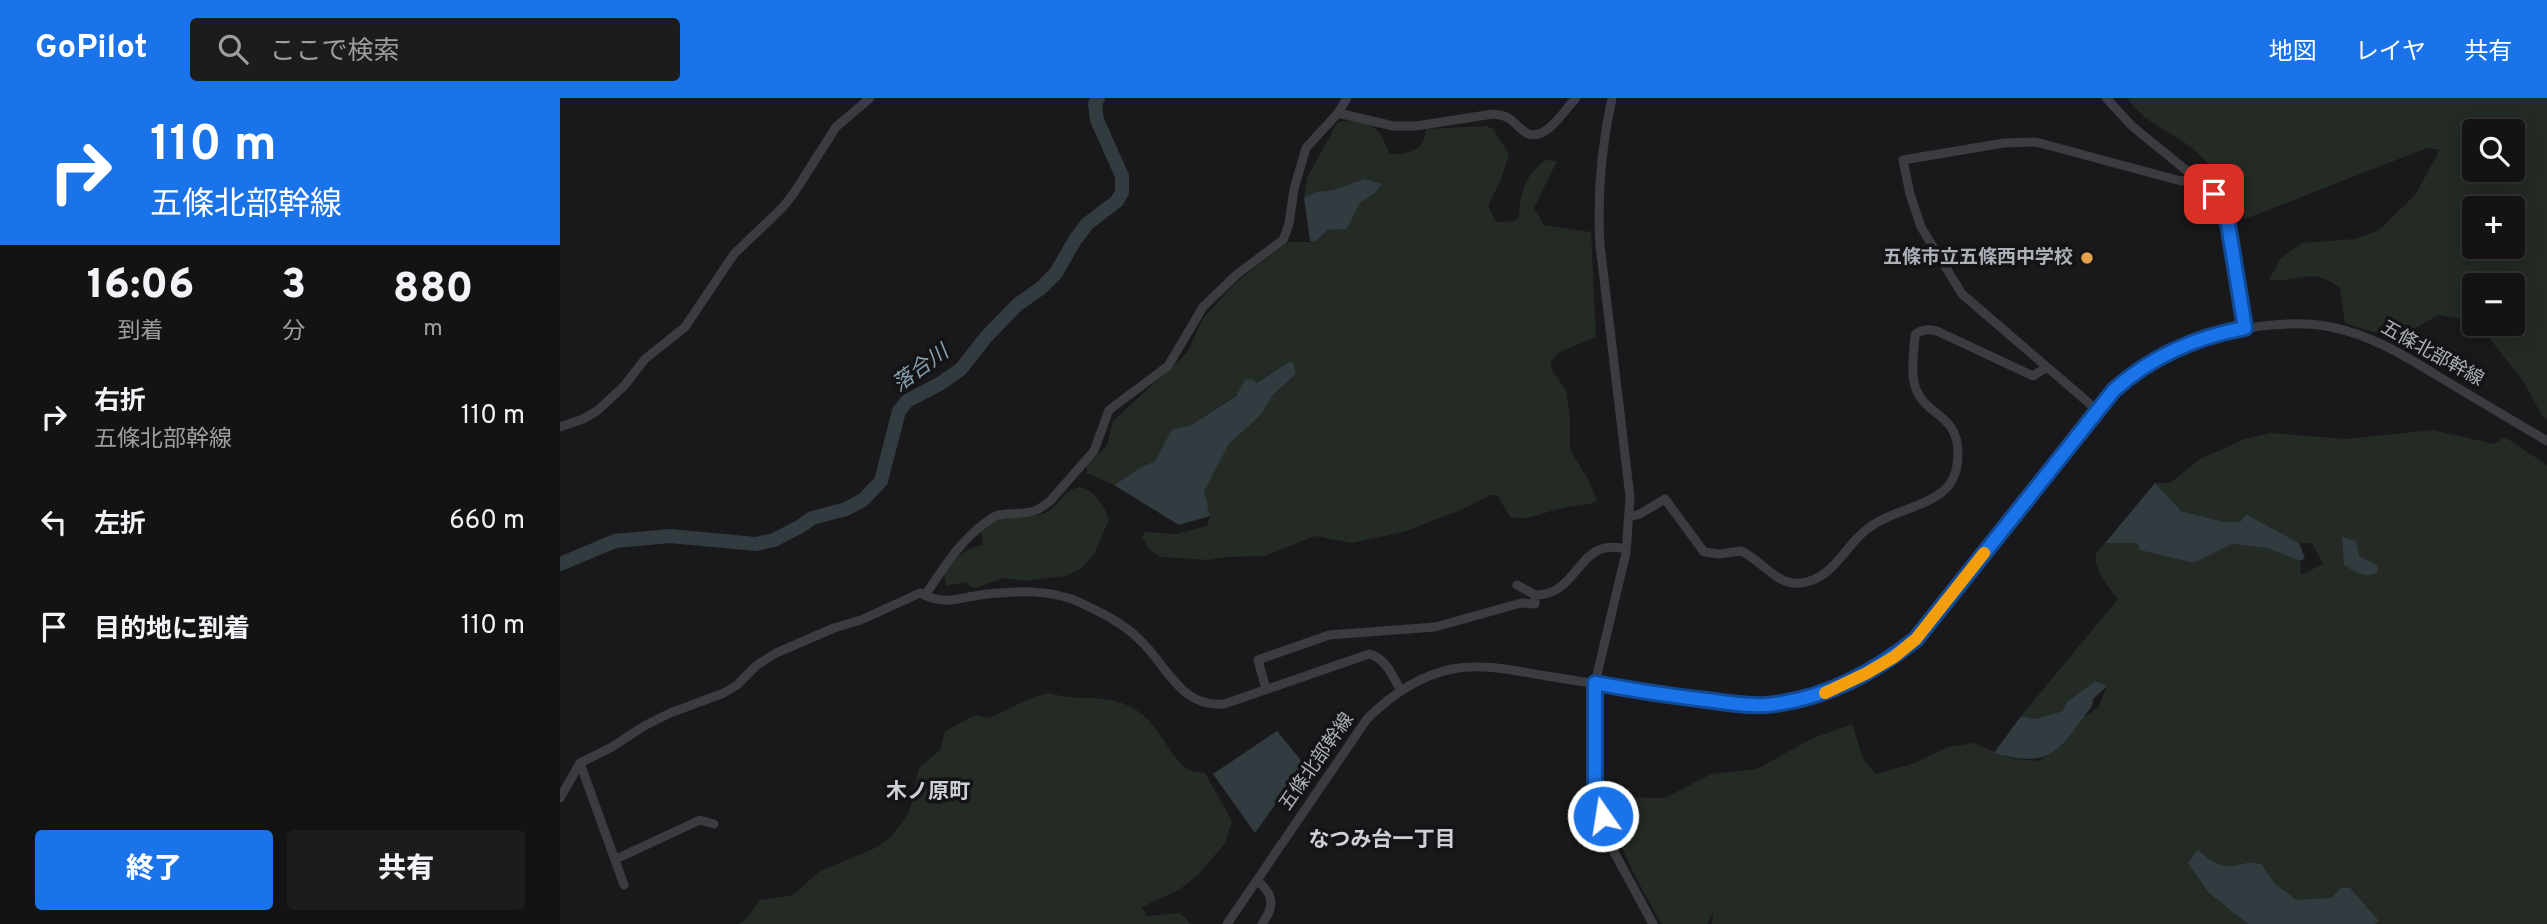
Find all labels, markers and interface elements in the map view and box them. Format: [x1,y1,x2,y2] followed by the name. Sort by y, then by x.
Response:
[190,18,680,81] search box
[35,28,148,70] text: GoPilot
[214,30,252,68] icon: search
[270,36,400,69] text: ここで検索
[2269,38,2317,68] text: 地図
[2355,38,2426,68] text: レイヤ
[2464,38,2512,68] text: 共有
[150,116,277,178] text: 110 m
[2462,119,2525,336] map controls
[2462,119,2525,182] button: search
[35,126,126,217] icon: right
[2184,164,2244,224] pin
[2195,175,2233,213] icon: arrive
[150,186,342,226] text: 五條北部幹線
[2462,196,2525,259] button: +
[1883,246,2073,270] place label: 五條市立五條西中学校
[2079,250,2095,266] marker: 五條市立五條西中学校
[87,260,194,313] text: 16:06
[281,260,306,313] text: 3
[393,264,473,317] text: 880
[2462,273,2525,336] button: −
[423,315,443,344] text: m
[2376,316,2488,392] street label: 五條北部幹線
[117,318,163,347] text: 到着
[282,318,305,347] text: 分
[888,338,956,398] water label: 落合川
[94,386,146,419] text: 右折
[35,398,73,436] icon: right
[461,400,525,433] text: 110 m
[94,426,232,455] text: 五條北部幹線
[35,503,73,541] icon: left
[449,505,525,538] text: 660 m
[94,509,146,542] text: 左折
[35,608,73,646] icon: arrive
[461,610,525,643] text: 110 m
[94,614,250,647] text: 目的地に到着
[1274,708,1360,816] street label: 五條北部幹線
[886,779,970,806] district label: 木ノ原町
[1566,779,1640,853] position arrow
[1309,827,1456,854] district label: なつみ台一丁目
[35,830,273,910] button: 終了
[287,830,525,910] button: 共有

